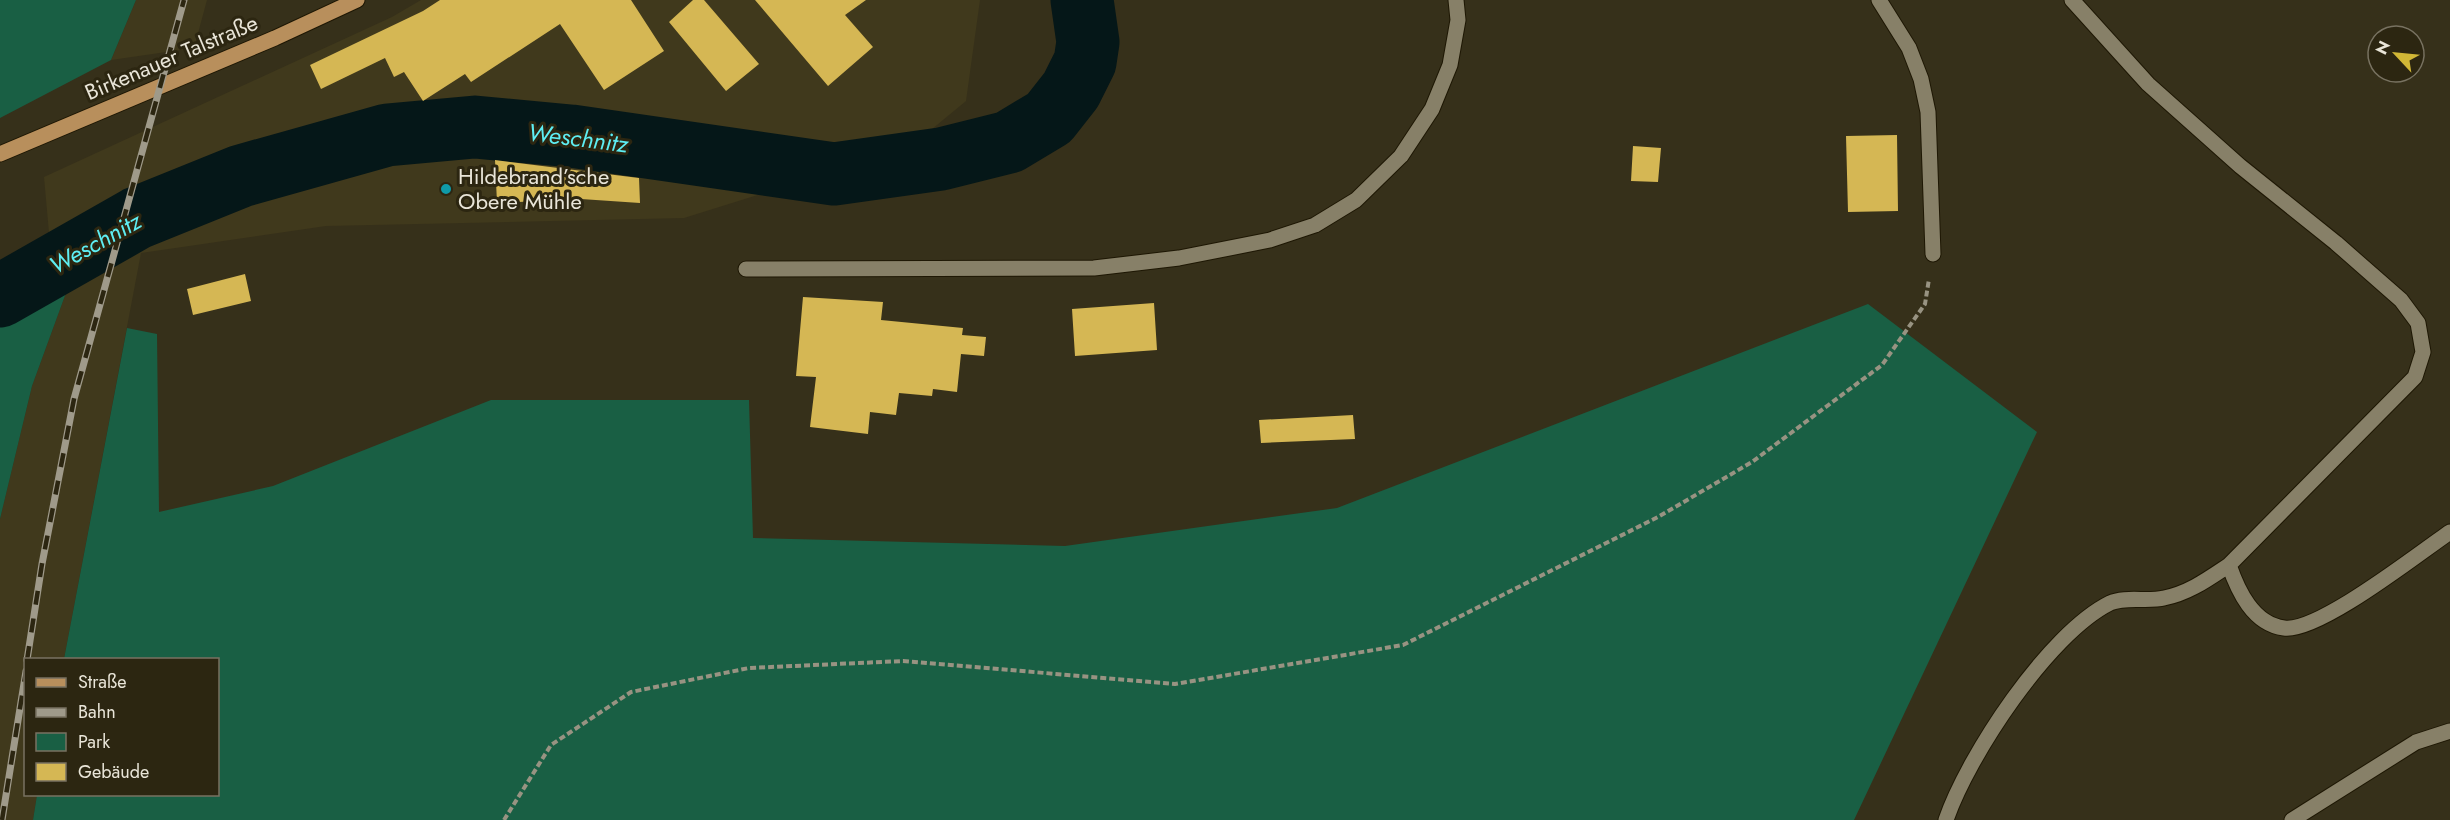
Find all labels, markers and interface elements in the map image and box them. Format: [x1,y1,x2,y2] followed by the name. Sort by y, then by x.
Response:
[80,6,262,108] street label: Birkenauer Talstraße
[2366,24,2426,84] north arrow
[2370,37,2396,58] text: N
[526,115,631,162] water label: Weschnitz
[458,160,609,217] place label: Hildebrand’sche Obere Mühle
[439,182,453,196] marker: Hildebrand’sche Obere Mühle
[43,203,149,283] water label: Weschnitz
[24,658,219,796] legend
[78,669,126,695] text: Straße
[78,699,116,725] text: Bahn
[78,729,110,755] text: Park
[78,759,149,785] text: Gebäude

